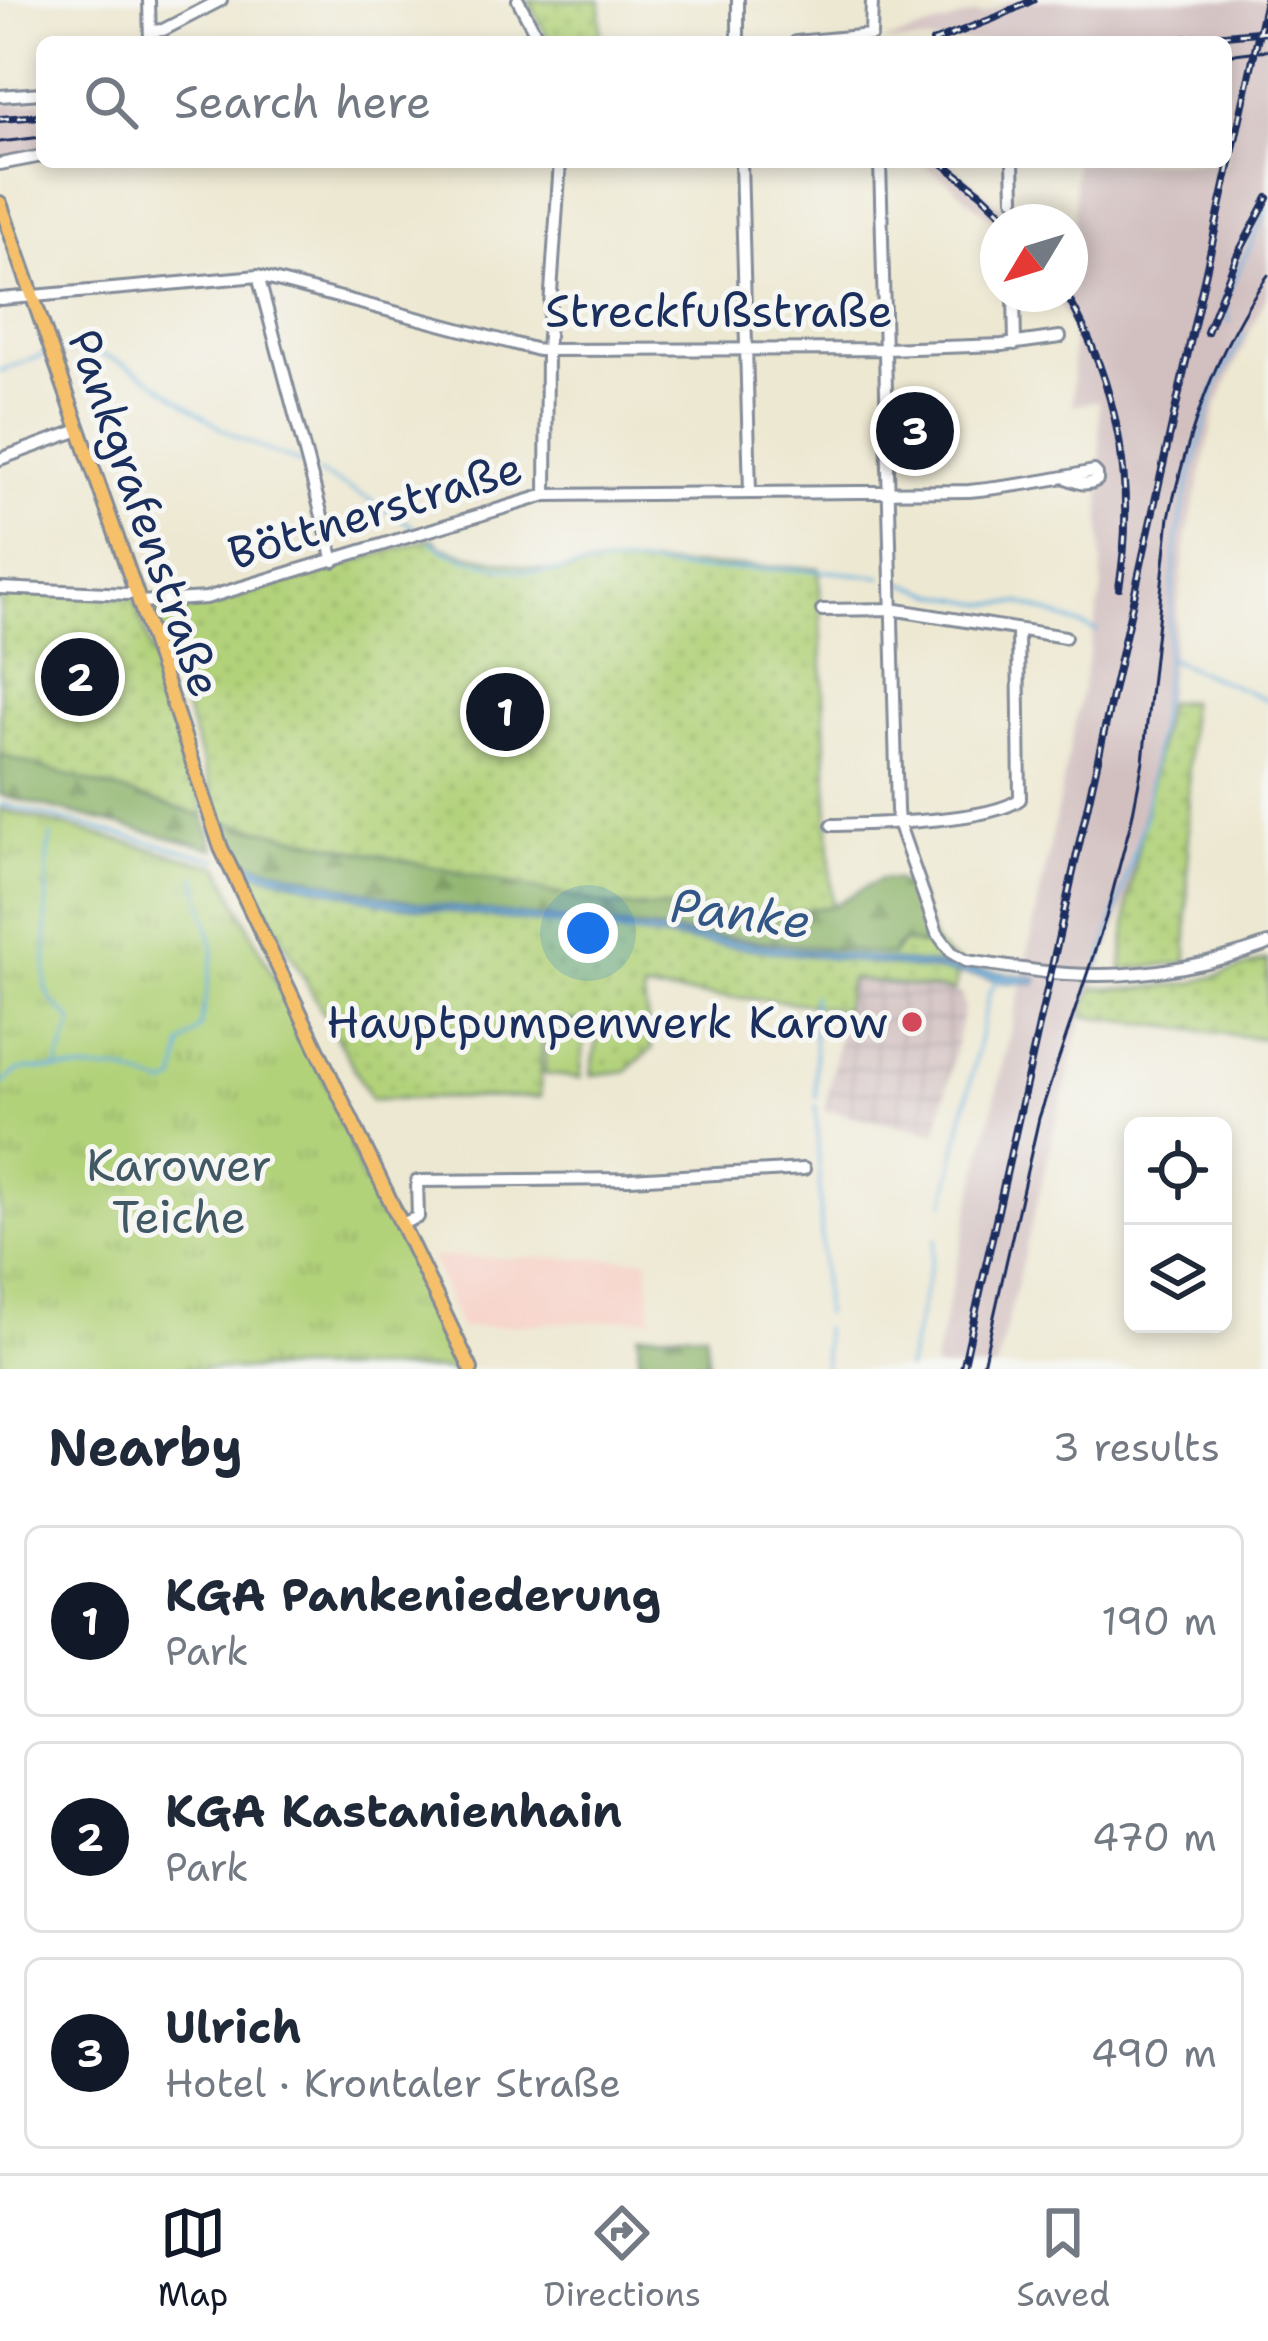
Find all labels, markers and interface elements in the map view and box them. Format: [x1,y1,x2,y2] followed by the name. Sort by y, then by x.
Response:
[36,36,1232,168] search box
[78,69,144,135] icon: search
[174,72,431,132] text: Search here
[980,204,1088,312] north arrow
[545,281,893,341] street label: Streckfußstraße
[54,321,236,705] street label: Pankgrafenstraße
[876,386,954,476] pin: 3
[221,437,529,583] street label: Böttnerstraße
[41,632,119,722] pin: 2
[466,667,544,757] pin: 1
[667,873,815,953] water label: Panke
[558,903,618,963] your location
[327,992,888,1052] place label: Hauptpumpenwerk Karow
[899,1009,925,1035] marker: Hauptpumpenwerk Karow
[1124,1117,1232,1333] map controls
[1124,1117,1232,1225] button: locate
[86,1135,272,1247] park label: Karower Teiche
[1124,1225,1232,1333] button: layers
[48,1413,243,1481] text: Nearby
[1053,1421,1220,1473] text: 3 results
[165,1565,661,1625] text: KGA Pankeniederung
[81,1595,99,1647] text: 1
[1101,1595,1217,1647] text: 190 m
[165,1625,249,1677] text: Park
[165,1781,622,1841] text: KGA Kastanienhain
[76,1811,104,1863] text: 2
[1092,1811,1217,1863] text: 470 m
[165,1841,249,1893] text: Park
[165,1997,302,2057] text: Ulrich
[76,2027,104,2079] text: 3
[1090,2027,1217,2079] text: 490 m
[165,2057,621,2109] text: Hotel · Krontaler Straße
[158,2200,228,2317] tab: Map
[544,2200,701,2317] tab: Directions
[1017,2200,1110,2317] tab: Saved

